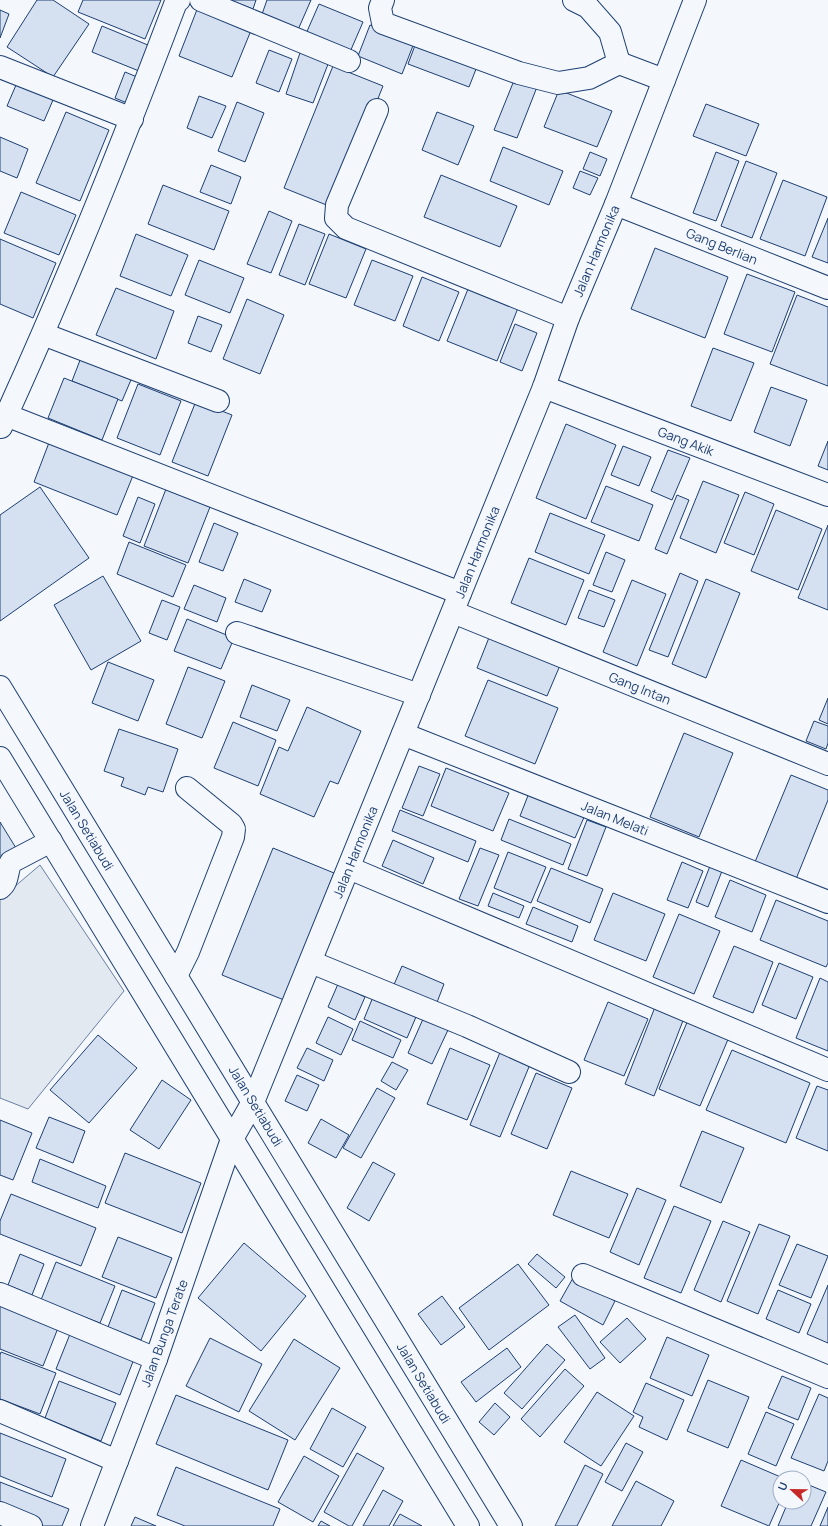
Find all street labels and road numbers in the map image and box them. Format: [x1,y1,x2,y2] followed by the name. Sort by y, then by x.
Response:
[569,203,623,299] street label: Jalan Harmonika
[684,223,760,269] street label: Gang Berlian
[655,422,717,460] street label: Gang Akik
[450,503,504,601] street label: Jalan Harmonika
[606,667,674,709] street label: Gang Intan
[56,786,118,874] street label: Jalan Setiabudi
[579,796,651,840] street label: Jalan Melati
[328,803,382,901] street label: Jalan Harmonika
[225,1062,287,1150] street label: Jalan Setiabudi
[136,1276,192,1389] street label: Jalan Bunga Terate
[393,1339,455,1427] street label: Jalan Setiabudi

